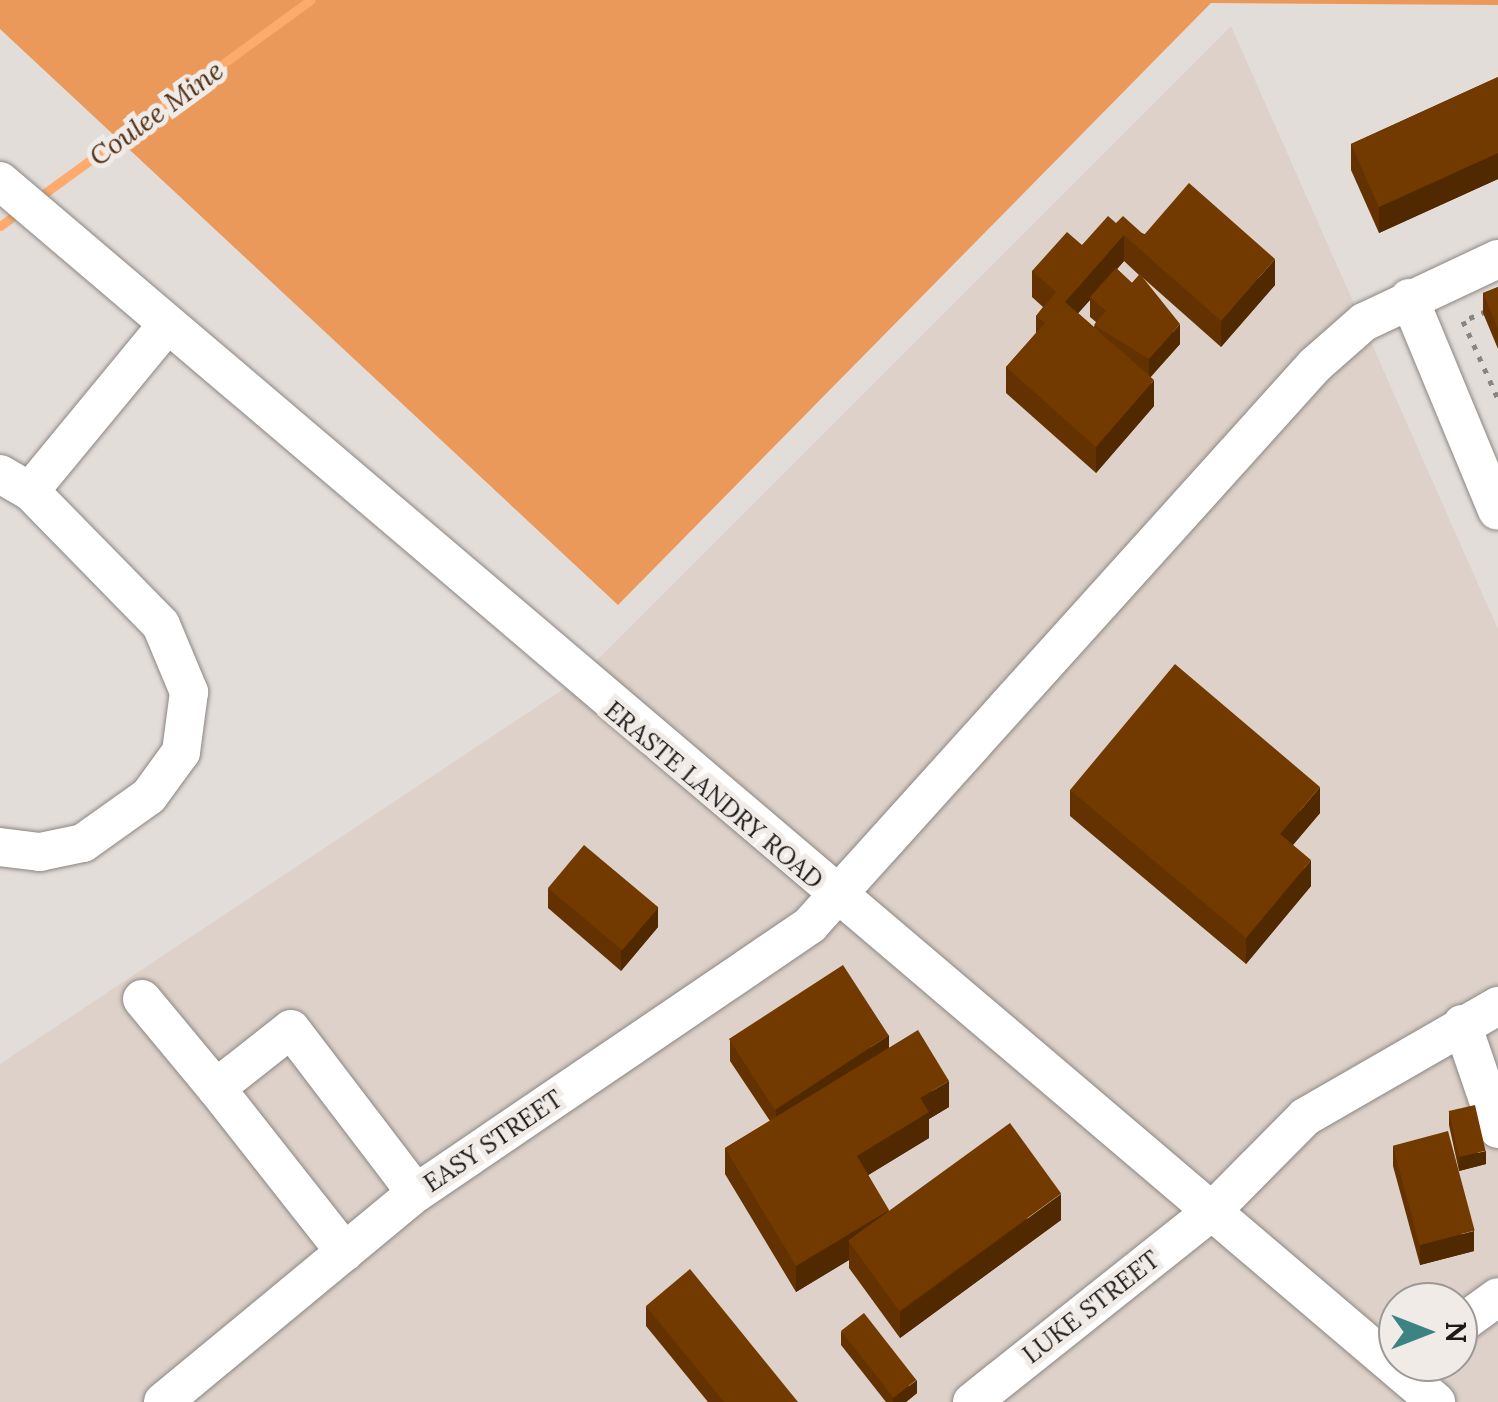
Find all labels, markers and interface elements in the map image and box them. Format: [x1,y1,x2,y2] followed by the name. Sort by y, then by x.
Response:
[82,53,230,173] water label: Coulee Mine
[599,695,829,895] street label: ERASTE LANDRY ROAD
[418,1084,568,1198] street label: EASY STREET
[1017,1244,1165,1370] street label: LUKE STREET
[1378,1282,1478,1382] north arrow
[1438,1321,1474,1343] text: N

